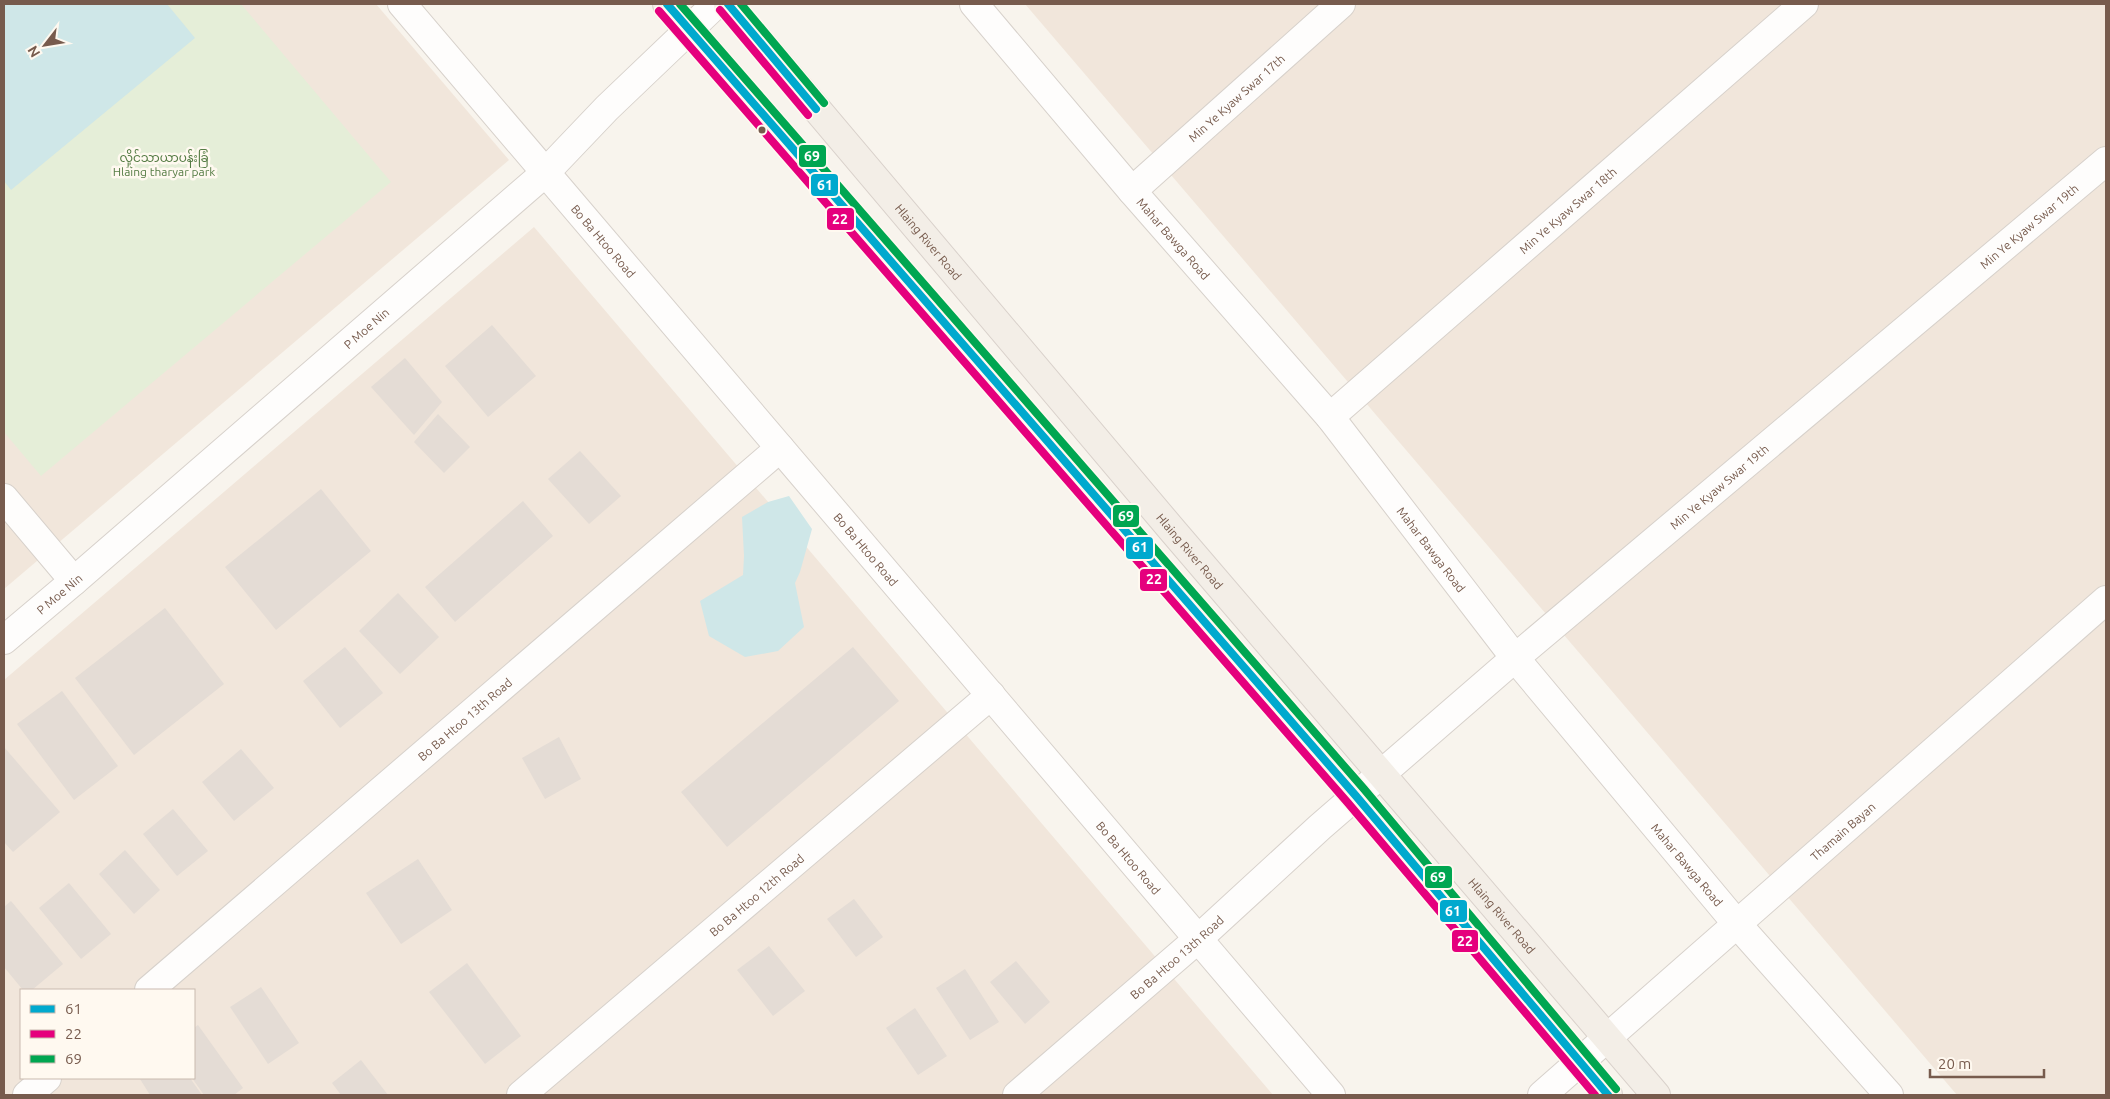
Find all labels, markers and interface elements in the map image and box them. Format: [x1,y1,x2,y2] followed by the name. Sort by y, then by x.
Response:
[20,20,70,70] north arrow
[24,43,43,60] text: N
[1186,51,1287,144] street label: Min Ye Kyaw Swar 17th
[757,125,767,135] unlabelled marker
[798,144,827,168] line badge: 69
[804,148,820,164] text: 69
[113,149,215,178] park label: လှိုင်သာယာပန်းခြံ Hlaing tharyar park
[1516,164,1619,256] street label: Min Ye Kyaw Swar 18th
[810,173,839,197] line badge: 61
[817,177,833,193] text: 61
[1977,181,2081,271] street label: Min Ye Kyaw Swar 19th
[1135,195,1213,282] street label: Mahar Bawga Road
[893,201,964,282] street label: Hlaing River Road
[569,202,638,280] street label: Bo Ba Htoo Road
[826,207,855,231] line badge: 22
[832,211,848,227] text: 22
[341,305,391,351] street label: P Moe Nin
[1667,442,1771,531] street label: Min Ye Kyaw Swar 19th
[1112,504,1140,528] line badge: 69
[1395,504,1468,594] street label: Mahar Bawga Road
[1118,508,1134,524] text: 69
[832,510,901,588] street label: Bo Ba Htoo Road
[1154,511,1226,591] street label: Hlaing River Road
[1125,536,1154,560] line badge: 61
[1132,539,1148,555] text: 61
[1139,568,1168,592] line badge: 22
[34,571,84,616] street label: P Moe Nin
[1146,571,1162,587] text: 22
[415,675,514,763] street label: Bo Ba Htoo 13th Road
[1808,799,1878,863] street label: Thamain Bayan
[1094,818,1163,897] street label: Bo Ba Htoo Road
[1649,821,1725,908] street label: Mahar Bawga Road
[707,851,806,938] street label: Bo Ba Htoo 12th Road
[1424,865,1453,889] line badge: 69
[1430,869,1446,885] text: 69
[1466,875,1538,956] street label: Hlaing River Road
[1439,899,1468,923] line badge: 61
[1445,903,1461,919] text: 61
[1127,913,1226,1001] street label: Bo Ba Htoo 13th Road
[1451,929,1479,953] line badge: 22
[1457,933,1473,949] text: 22
[20,989,195,1079] legend
[65,1000,82,1017] text: 61
[65,1025,82,1042] text: 22
[1930,1046,2044,1078] scale bar
[65,1050,82,1067] text: 69
[1938,1055,1971,1072] text: 20 m

